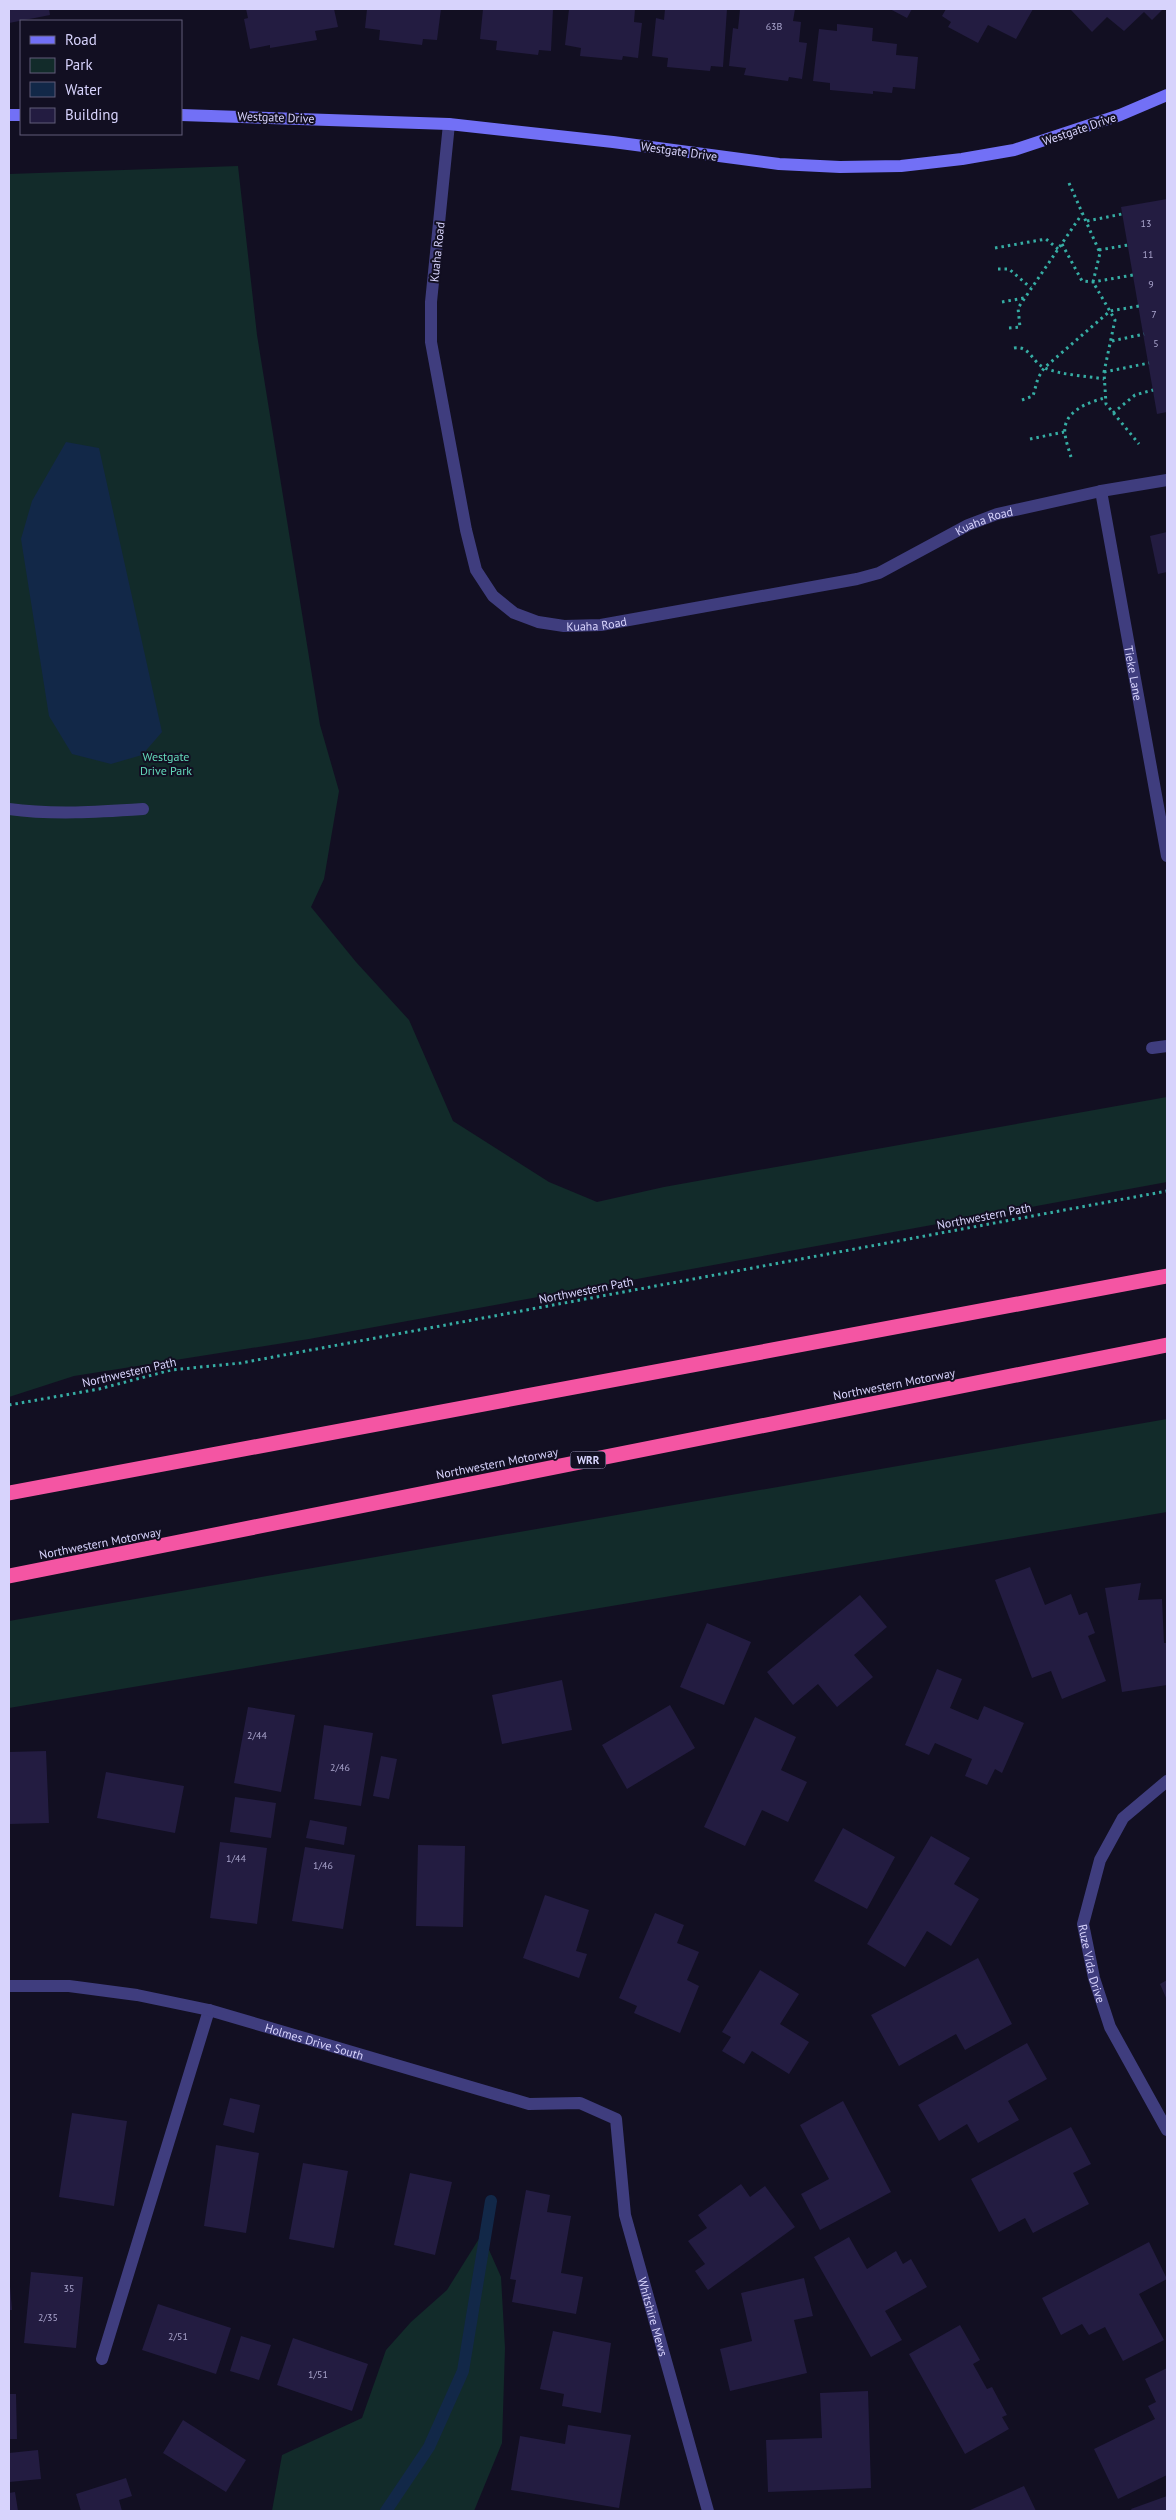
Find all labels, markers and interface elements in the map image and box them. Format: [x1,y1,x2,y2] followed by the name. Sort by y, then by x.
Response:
[20,20,182,135] legend
[766,20,783,33] house number: 63B
[65,30,97,49] text: Road
[65,55,93,74] text: Park
[65,80,102,99] text: Water
[65,105,119,124] text: Building
[237,108,315,126] street label: Westgate Drive
[1040,109,1118,149] street label: Westgate Drive
[640,138,718,164] street label: Westgate Drive
[1141,217,1151,230] house number: 13
[426,221,448,283] street label: Kuaha Road
[1143,248,1153,261] house number: 11
[1148,278,1154,291] house number: 9
[1151,308,1157,321] house number: 7
[1153,337,1159,350] house number: 5
[952,503,1014,538] street label: Kuaha Road
[566,613,628,633] street label: Kuaha Road
[1122,644,1146,702] street label: Tieke Lane
[140,749,192,778] park label: Westgate Drive Park
[935,1199,1033,1233] street label: Northwestern Path
[537,1273,635,1307] street label: Northwestern Path
[80,1354,178,1390] street label: Northwestern Path
[832,1365,957,1403] street label: Northwestern Motorway
[435,1444,560,1482] street label: Northwestern Motorway
[570,1452,606,1468] road number: WRR
[38,1524,163,1562] street label: Northwestern Motorway
[247,1729,267,1742] house number: 2/44
[330,1761,350,1774] house number: 2/46
[226,1852,246,1865] house number: 1/44
[313,1859,333,1872] house number: 1/46
[1076,1923,1109,2005] street label: Ruze Vida Drive
[263,2019,366,2063] street label: Holmes Drive South
[635,2275,672,2358] street label: Whitshire Mews
[64,2282,74,2295] house number: 35
[38,2311,58,2324] house number: 2/35
[168,2330,188,2343] house number: 2/51
[308,2368,328,2381] house number: 1/51

